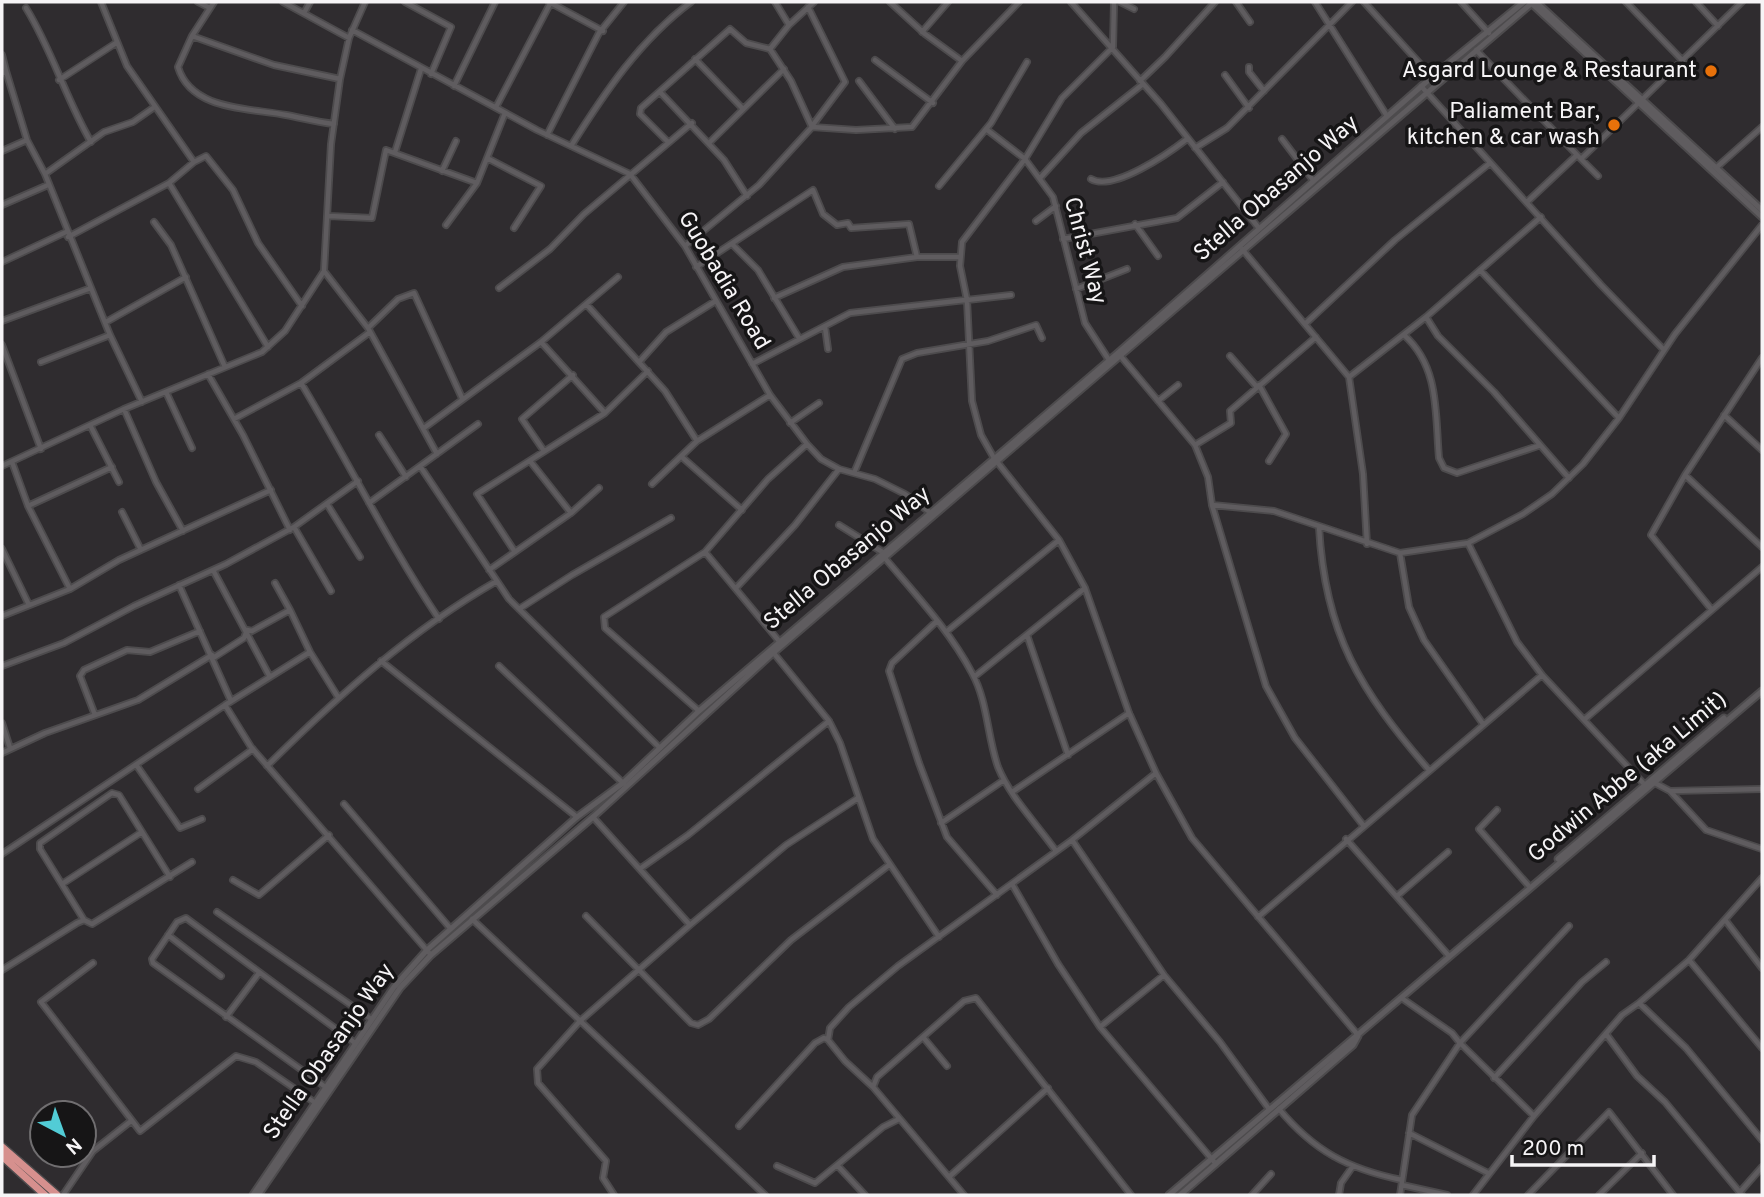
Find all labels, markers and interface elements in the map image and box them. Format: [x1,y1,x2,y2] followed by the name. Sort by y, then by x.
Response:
[1402,57,1697,86] place label: Asgard Lounge & Restaurant
[1703,63,1719,79] marker: Asgard Lounge & Restaurant
[1407,98,1600,153] place label: Paliament Bar, kitchen & car wash
[1189,109,1365,269] street label: Stella Obasanjo Way
[1606,117,1622,133] marker: Paliament Bar, kitchen & car wash
[1056,194,1112,308] street label: Christ Way
[670,206,776,356] street label: Guobadia Road
[759,481,937,637] street label: Stella Obasanjo Way
[1523,686,1733,870] street label: Godwin Abbe (aka Limit)
[258,958,402,1146] street label: Stella Obasanjo Way
[28,1099,98,1169] north arrow
[1512,1124,1654,1168] scale bar
[60,1132,86,1159] text: N
[1522,1136,1584,1163] text: 200 m

